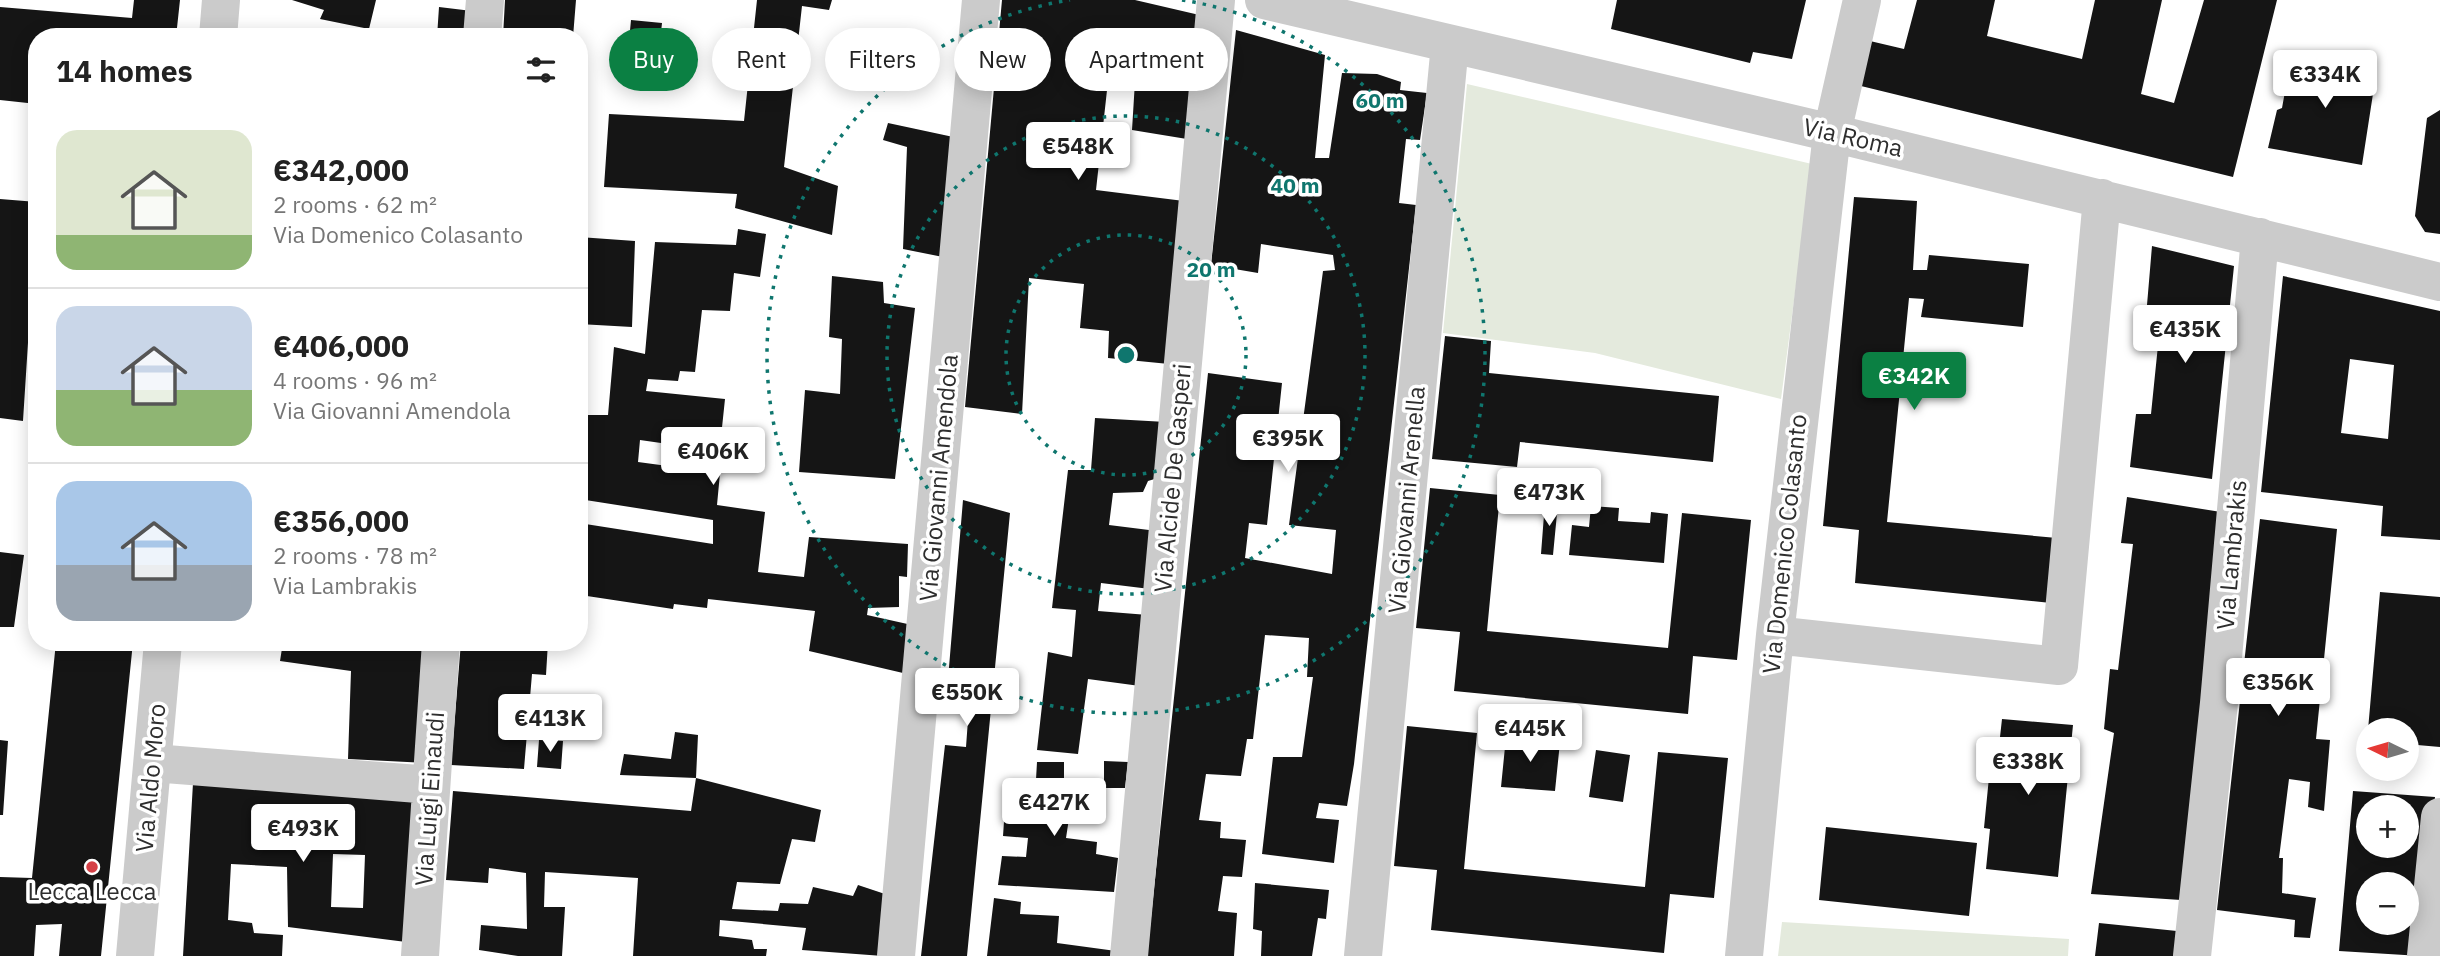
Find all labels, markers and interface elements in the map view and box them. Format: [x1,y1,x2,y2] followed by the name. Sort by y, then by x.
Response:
[609,28,698,91] chip: Buy
[712,28,811,91] chip: Rent
[825,28,940,91] chip: Filters
[954,28,1051,91] chip: New
[1065,28,1228,91] chip: Apartment
[2276,50,2374,110] pin: €334K
[56,51,193,90] text: 14 homes
[522,51,560,89] icon: filters
[2289,58,2361,88] text: €334K
[1356,86,1404,114] text: 60 m
[1800,110,1906,164] street label: Via Roma
[1029,122,1127,182] pin: €548K
[1042,130,1114,160] text: €548K
[273,150,409,189] text: €342,000
[112,158,196,242] icon: home
[1271,171,1319,199] text: 40 m
[273,189,437,219] text: 2 rooms · 62 m²
[273,219,523,249] text: Via Domenico Colasanto
[1187,255,1235,283] text: 20 m
[2136,306,2234,365] pin: €435K
[2149,313,2221,343] text: €435K
[273,326,409,365] text: €406,000
[112,334,196,418] icon: home
[1114,343,1138,367] centre of rings
[1865,352,1963,412] pin: €342K
[911,353,965,603] street label: Via Giovanni Amendola
[1878,360,1950,390] text: €342K
[1146,362,1198,594] street label: Via Alcide De Gasperi
[273,365,437,395] text: 4 rooms · 96 m²
[1380,385,1432,615] street label: Via Giovanni Arenella
[273,395,511,425] text: Via Giovanni Amendola
[1754,412,1814,675] street label: Via Domenico Colasanto
[1239,414,1337,474] pin: €395K
[1252,422,1324,452] text: €395K
[664,428,762,487] pin: €406K
[677,435,749,465] text: €406K
[1500,468,1598,528] pin: €473K
[1513,476,1585,506] text: €473K
[2208,478,2254,631] street label: Via Lambrakis
[273,501,409,540] text: €356,000
[112,509,196,593] icon: home
[273,540,437,570] text: 2 rooms · 78 m²
[273,570,417,600] text: Via Lambrakis
[2229,658,2327,718] pin: €356K
[2242,666,2314,696] text: €356K
[918,668,1016,728] pin: €550K
[931,676,1003,706] text: €550K
[501,694,599,754] pin: €413K
[128,702,172,854] street label: Via Aldo Moro
[514,702,586,732] text: €413K
[1481,704,1579,764] pin: €445K
[407,711,451,887] street label: Via Luigi Einaudi
[1494,712,1566,742] text: €445K
[2356,718,2418,780] north arrow
[2356,718,2419,935] map controls
[1979,738,2077,797] pin: €338K
[1992,745,2064,775] text: €338K
[1005,778,1103,838] pin: €427K
[1018,786,1090,816] text: €427K
[2356,795,2419,858] button: +
[254,804,352,864] pin: €493K
[267,812,339,842] text: €493K
[84,859,100,875] marker: Lecca Lecca
[2356,872,2419,935] button: −
[27,875,157,907] place label: Lecca Lecca

